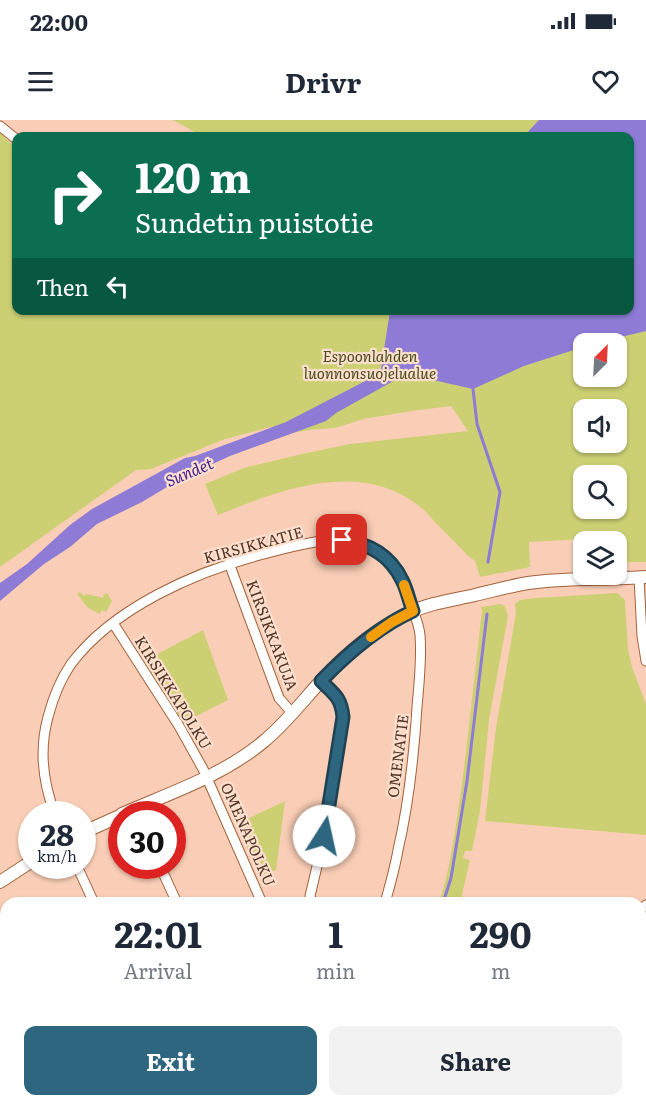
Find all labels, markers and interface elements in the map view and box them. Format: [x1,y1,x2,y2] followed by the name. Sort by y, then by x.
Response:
[30,5,88,38] text: 22:00
[285,61,361,101] text: Drivr
[24,65,57,98] icon: menu
[589,65,622,98] icon: heart
[135,144,251,206] text: 120 m
[36,156,114,234] icon: right
[135,201,373,241] text: Sundetin puistotie
[36,270,89,303] text: Then
[101,270,134,303] icon: left
[573,333,627,387] north arrow
[573,333,627,585] map controls
[304,344,436,384] park label: Espoonlahden luonnonsuojelualue
[573,399,627,453] button: sound
[161,450,217,492] water label: Sundet
[573,465,627,519] button: search
[316,514,367,565] pin
[201,520,305,568] street label: KIRSIKKATIE
[325,523,358,556] icon: arrive
[573,531,627,585] button: layers
[241,576,305,694] street label: KIRSIKKAKUJA
[130,631,218,753] street label: KIRSIKKAPOLKU
[380,713,414,799] street label: OMENATIE
[216,778,282,890] street label: OMENAPOLKU
[108,801,186,879] speed limit sign: 30
[292,804,356,868] position arrow
[40,811,74,855] text: 28
[37,844,77,867] text: km/h
[114,906,202,959] text: 22:01
[328,906,343,959] text: 1
[470,906,532,959] text: 290
[124,955,192,985] text: Arrival
[316,955,355,985] text: min
[491,955,510,985] text: m
[24,1026,317,1095] button: Exit
[329,1026,622,1095] button: Share

